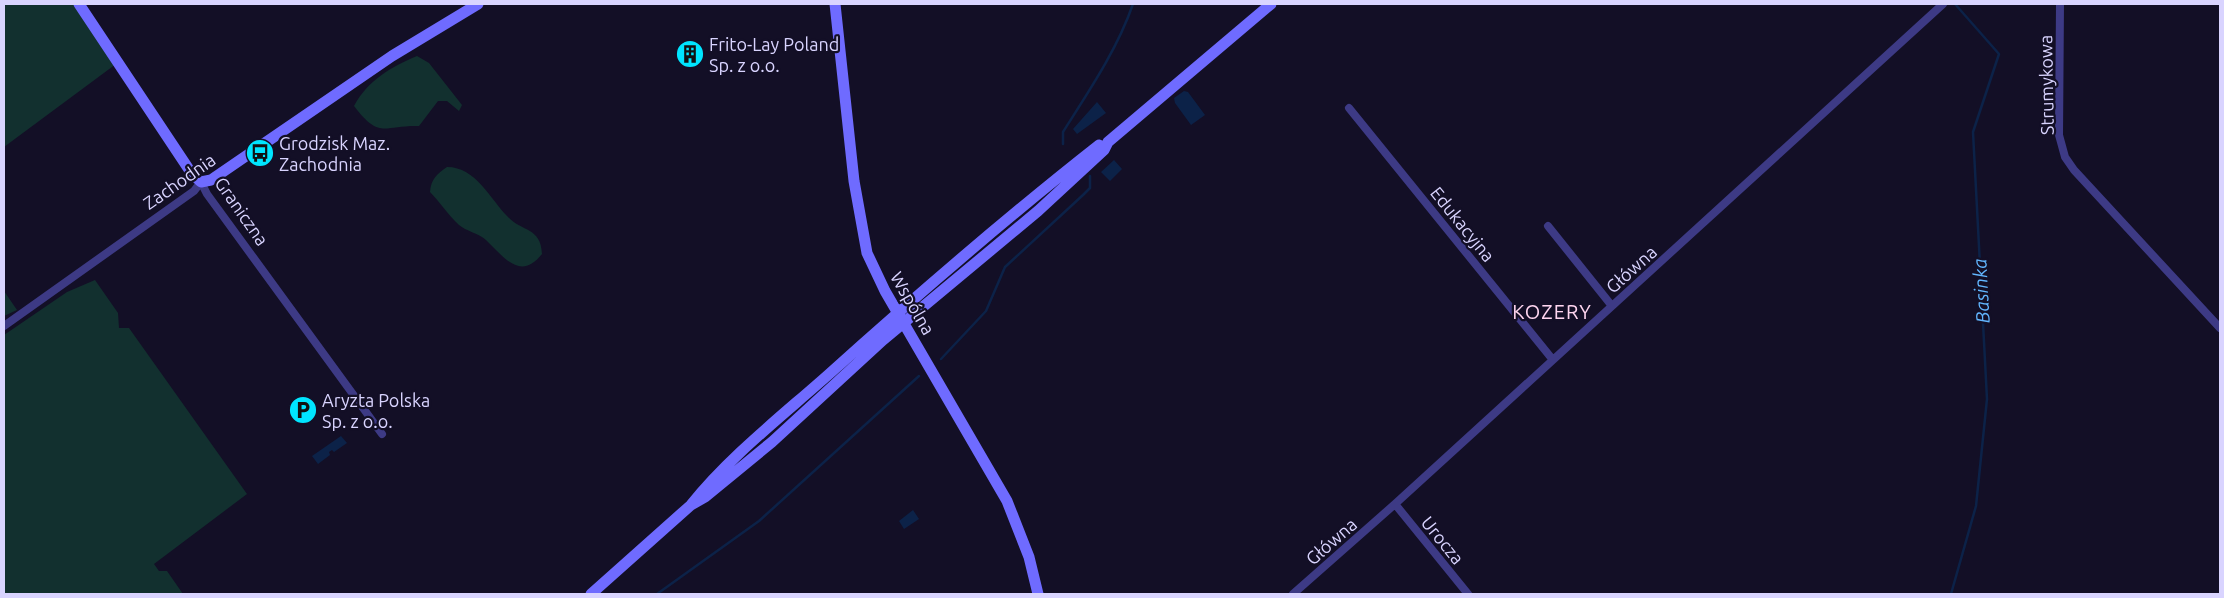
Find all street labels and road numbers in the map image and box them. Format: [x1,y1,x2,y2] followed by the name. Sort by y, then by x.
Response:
[2035,35,2057,135] street label: Strumykowa
[139,149,219,213] street label: Zachodnia
[211,173,273,249] street label: Graniczna
[1427,183,1499,265] street label: Edukacyjna
[1602,241,1660,297] street label: Główna
[887,268,939,338] street label: Wspólna
[1418,512,1468,568] street label: Urocza
[1302,514,1360,568] street label: Główna

